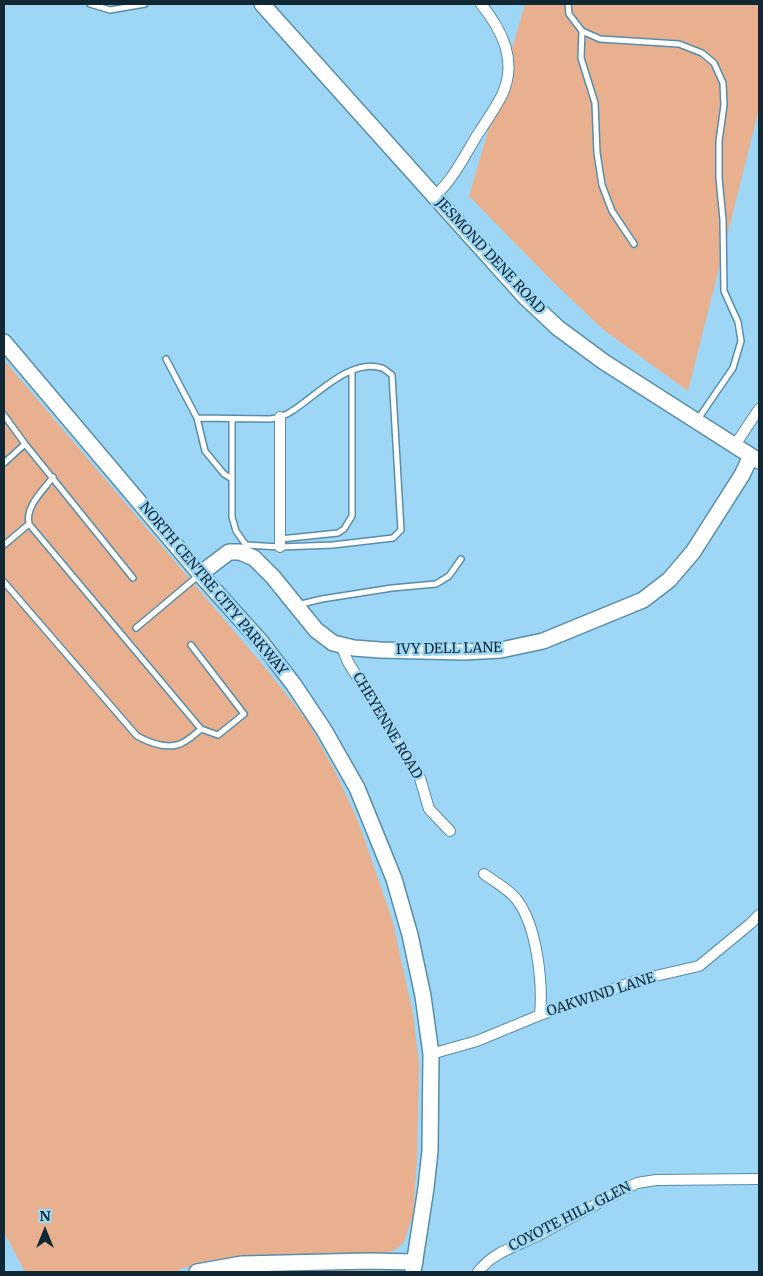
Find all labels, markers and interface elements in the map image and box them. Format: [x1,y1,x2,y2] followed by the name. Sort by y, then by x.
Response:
[432,194,548,318] street label: JESMOND DENE ROAD
[136,499,290,679] street label: NORTH CENTRE CITY PARKWAY
[396,640,502,658] street label: IVY DELL LANE
[349,670,425,782] street label: CHEYENNE ROAD
[545,970,657,1020] street label: OAKWIND LANE
[506,1179,634,1255] street label: COYOTE HILL GLEN
[20,1206,70,1256] north arrow
[39,1207,51,1225] text: N

